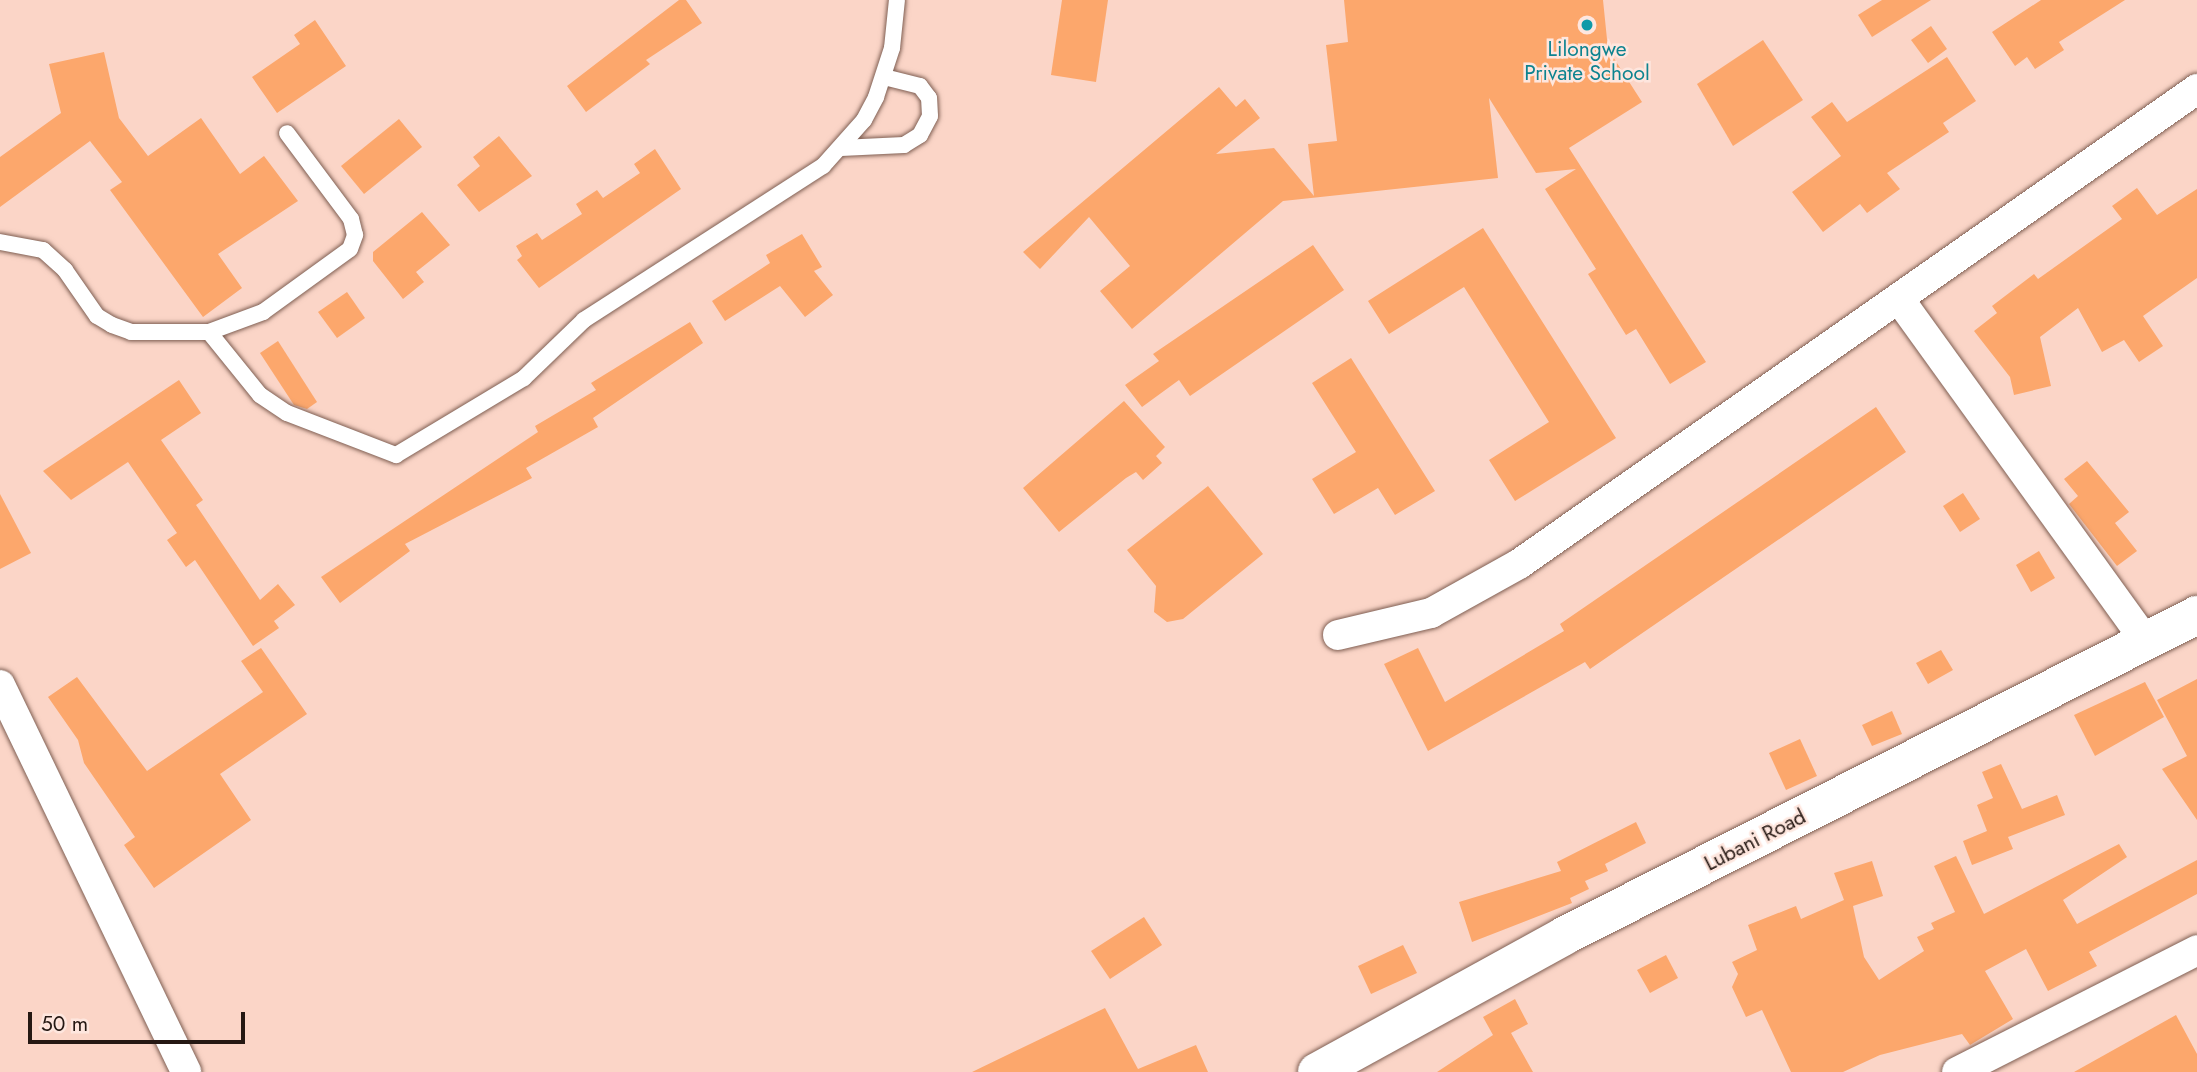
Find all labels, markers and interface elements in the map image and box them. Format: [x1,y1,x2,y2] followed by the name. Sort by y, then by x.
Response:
[1579,17,1595,33] marker: Lilongwe Private School
[1524,36,1650,86] place label: Lilongwe Private School
[1700,804,1810,876] street label: Lubani Road
[32,998,248,1042] scale bar
[41,1009,88,1039] text: 50 m

